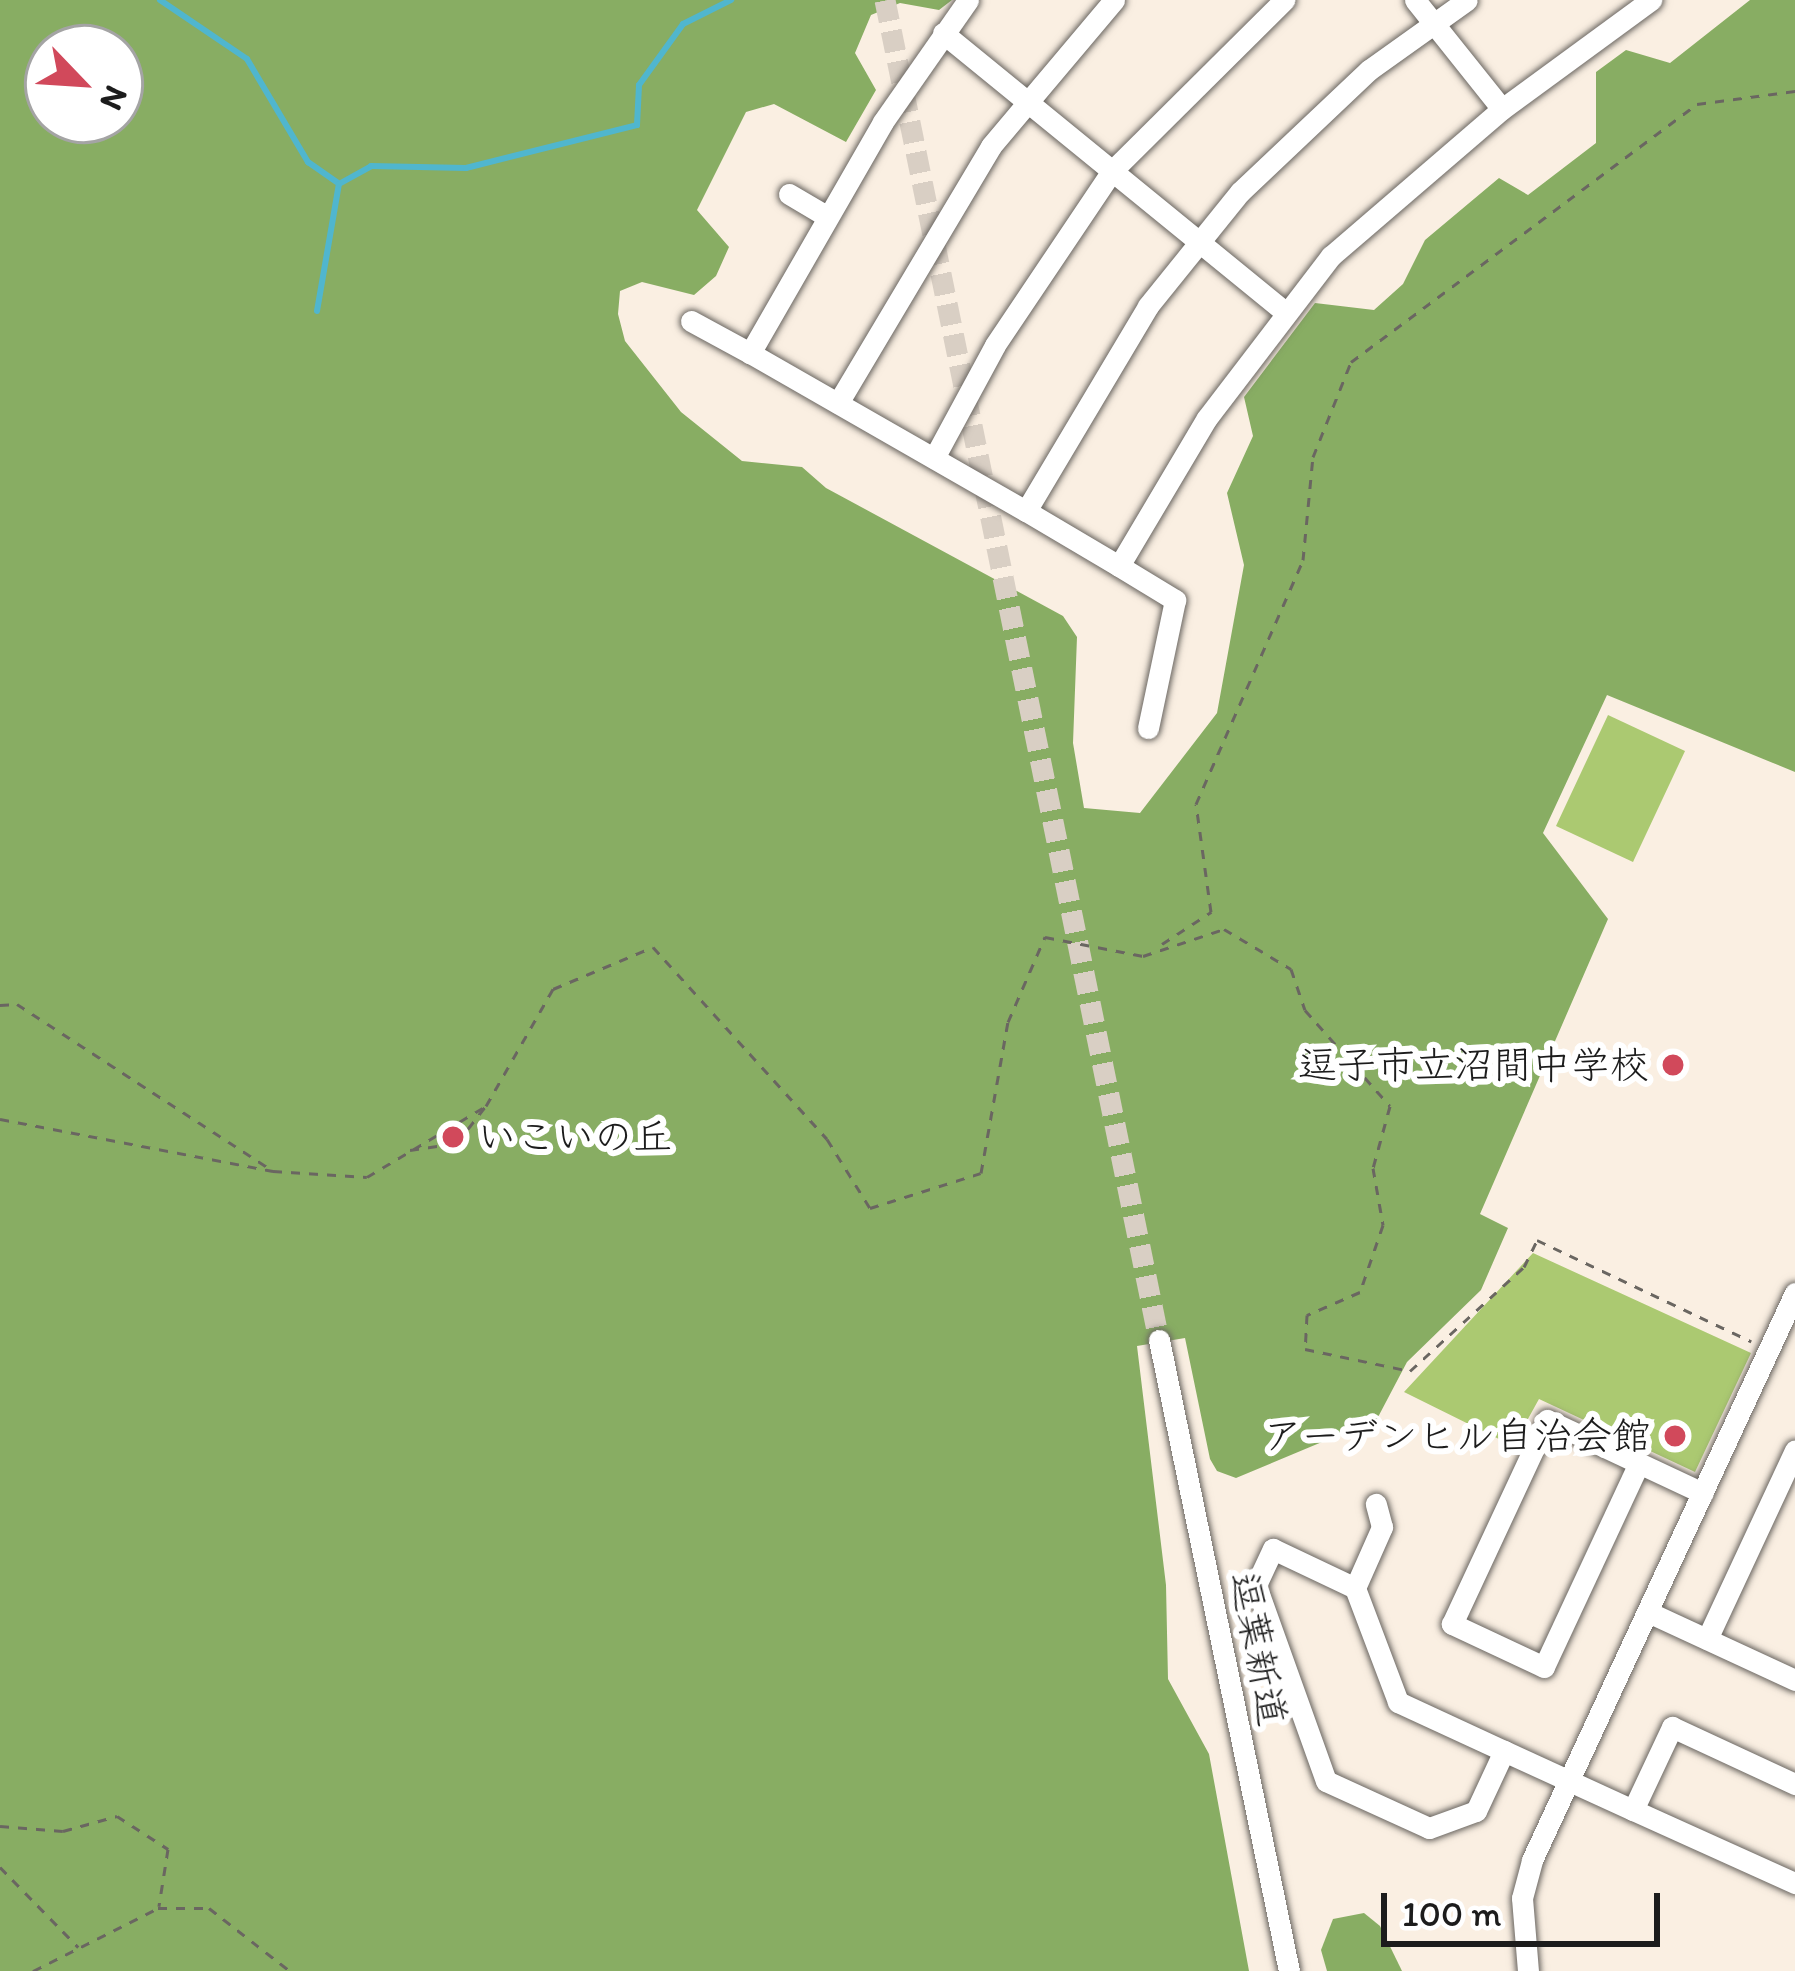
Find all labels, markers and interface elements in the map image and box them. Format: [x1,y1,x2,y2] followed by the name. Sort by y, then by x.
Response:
[24,24,144,144] north arrow
[92,80,137,116] text: N
[1298,1042,1649,1088] place label: 逗子市立沼間中学校
[1660,1052,1686,1078] marker: 逗子市立沼間中学校
[477,1114,672,1160] place label: いこいの丘
[440,1124,466,1150] marker: いこいの丘
[1263,1413,1651,1459] place label: アーデンヒル自治会館
[1662,1423,1688,1449] marker: アーデンヒル自治会館
[1220,1568,1296,1730] street label: 逗葉新道
[1387,1869,1666,1943] scale bar
[1402,1892,1501,1935] text: 100 m

